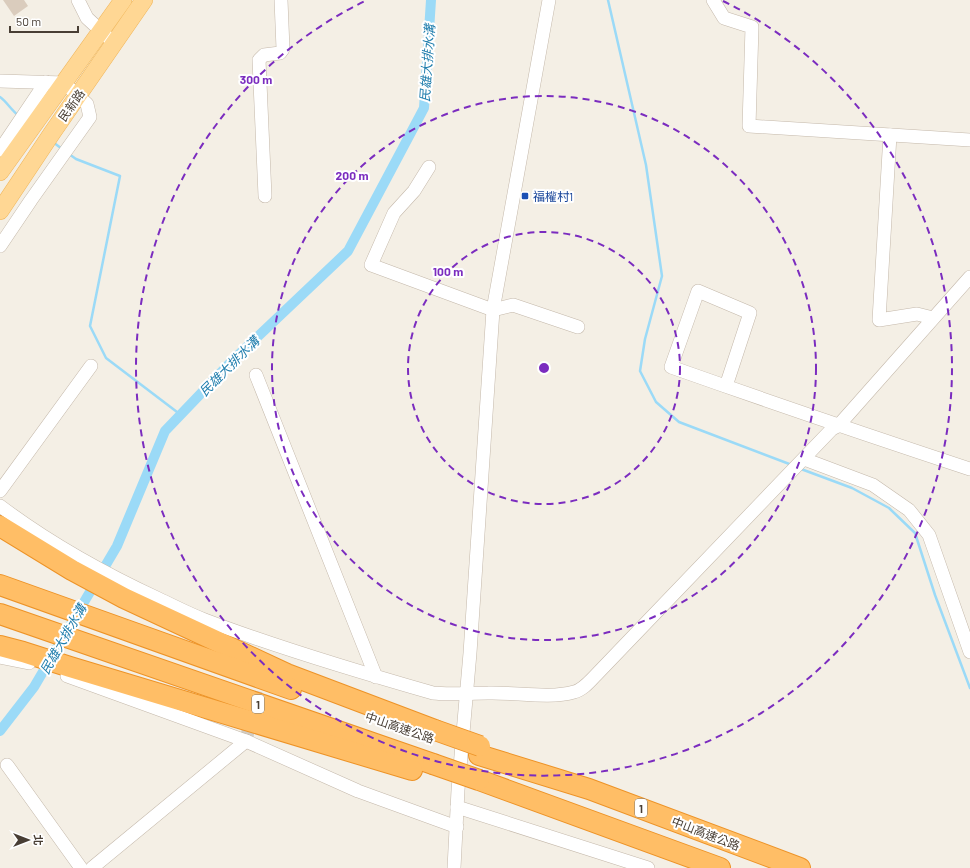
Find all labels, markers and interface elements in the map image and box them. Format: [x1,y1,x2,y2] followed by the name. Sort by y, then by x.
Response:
[10,8,78,34] scale bar
[16,14,41,28] text: 50 m
[416,22,438,102] water label: 民雄大排水溝
[240,72,272,86] text: 300 m
[55,86,87,124] street label: 民新路
[336,168,368,182] text: 200 m
[533,189,573,203] place label: 福權村1
[520,191,530,201] marker: 福權村1
[433,264,463,278] text: 100 m
[196,331,264,399] water label: 民雄大排水溝
[537,361,551,375] centre of rings
[37,599,90,677] water label: 民雄大排水溝
[252,695,264,713] road number: 1
[364,709,436,745] street label: 中山高速公路
[635,799,647,817] road number: 1
[670,814,742,852] street label: 中山高速公路
[8,820,48,860] north arrow
[32,835,45,846] text: 北

